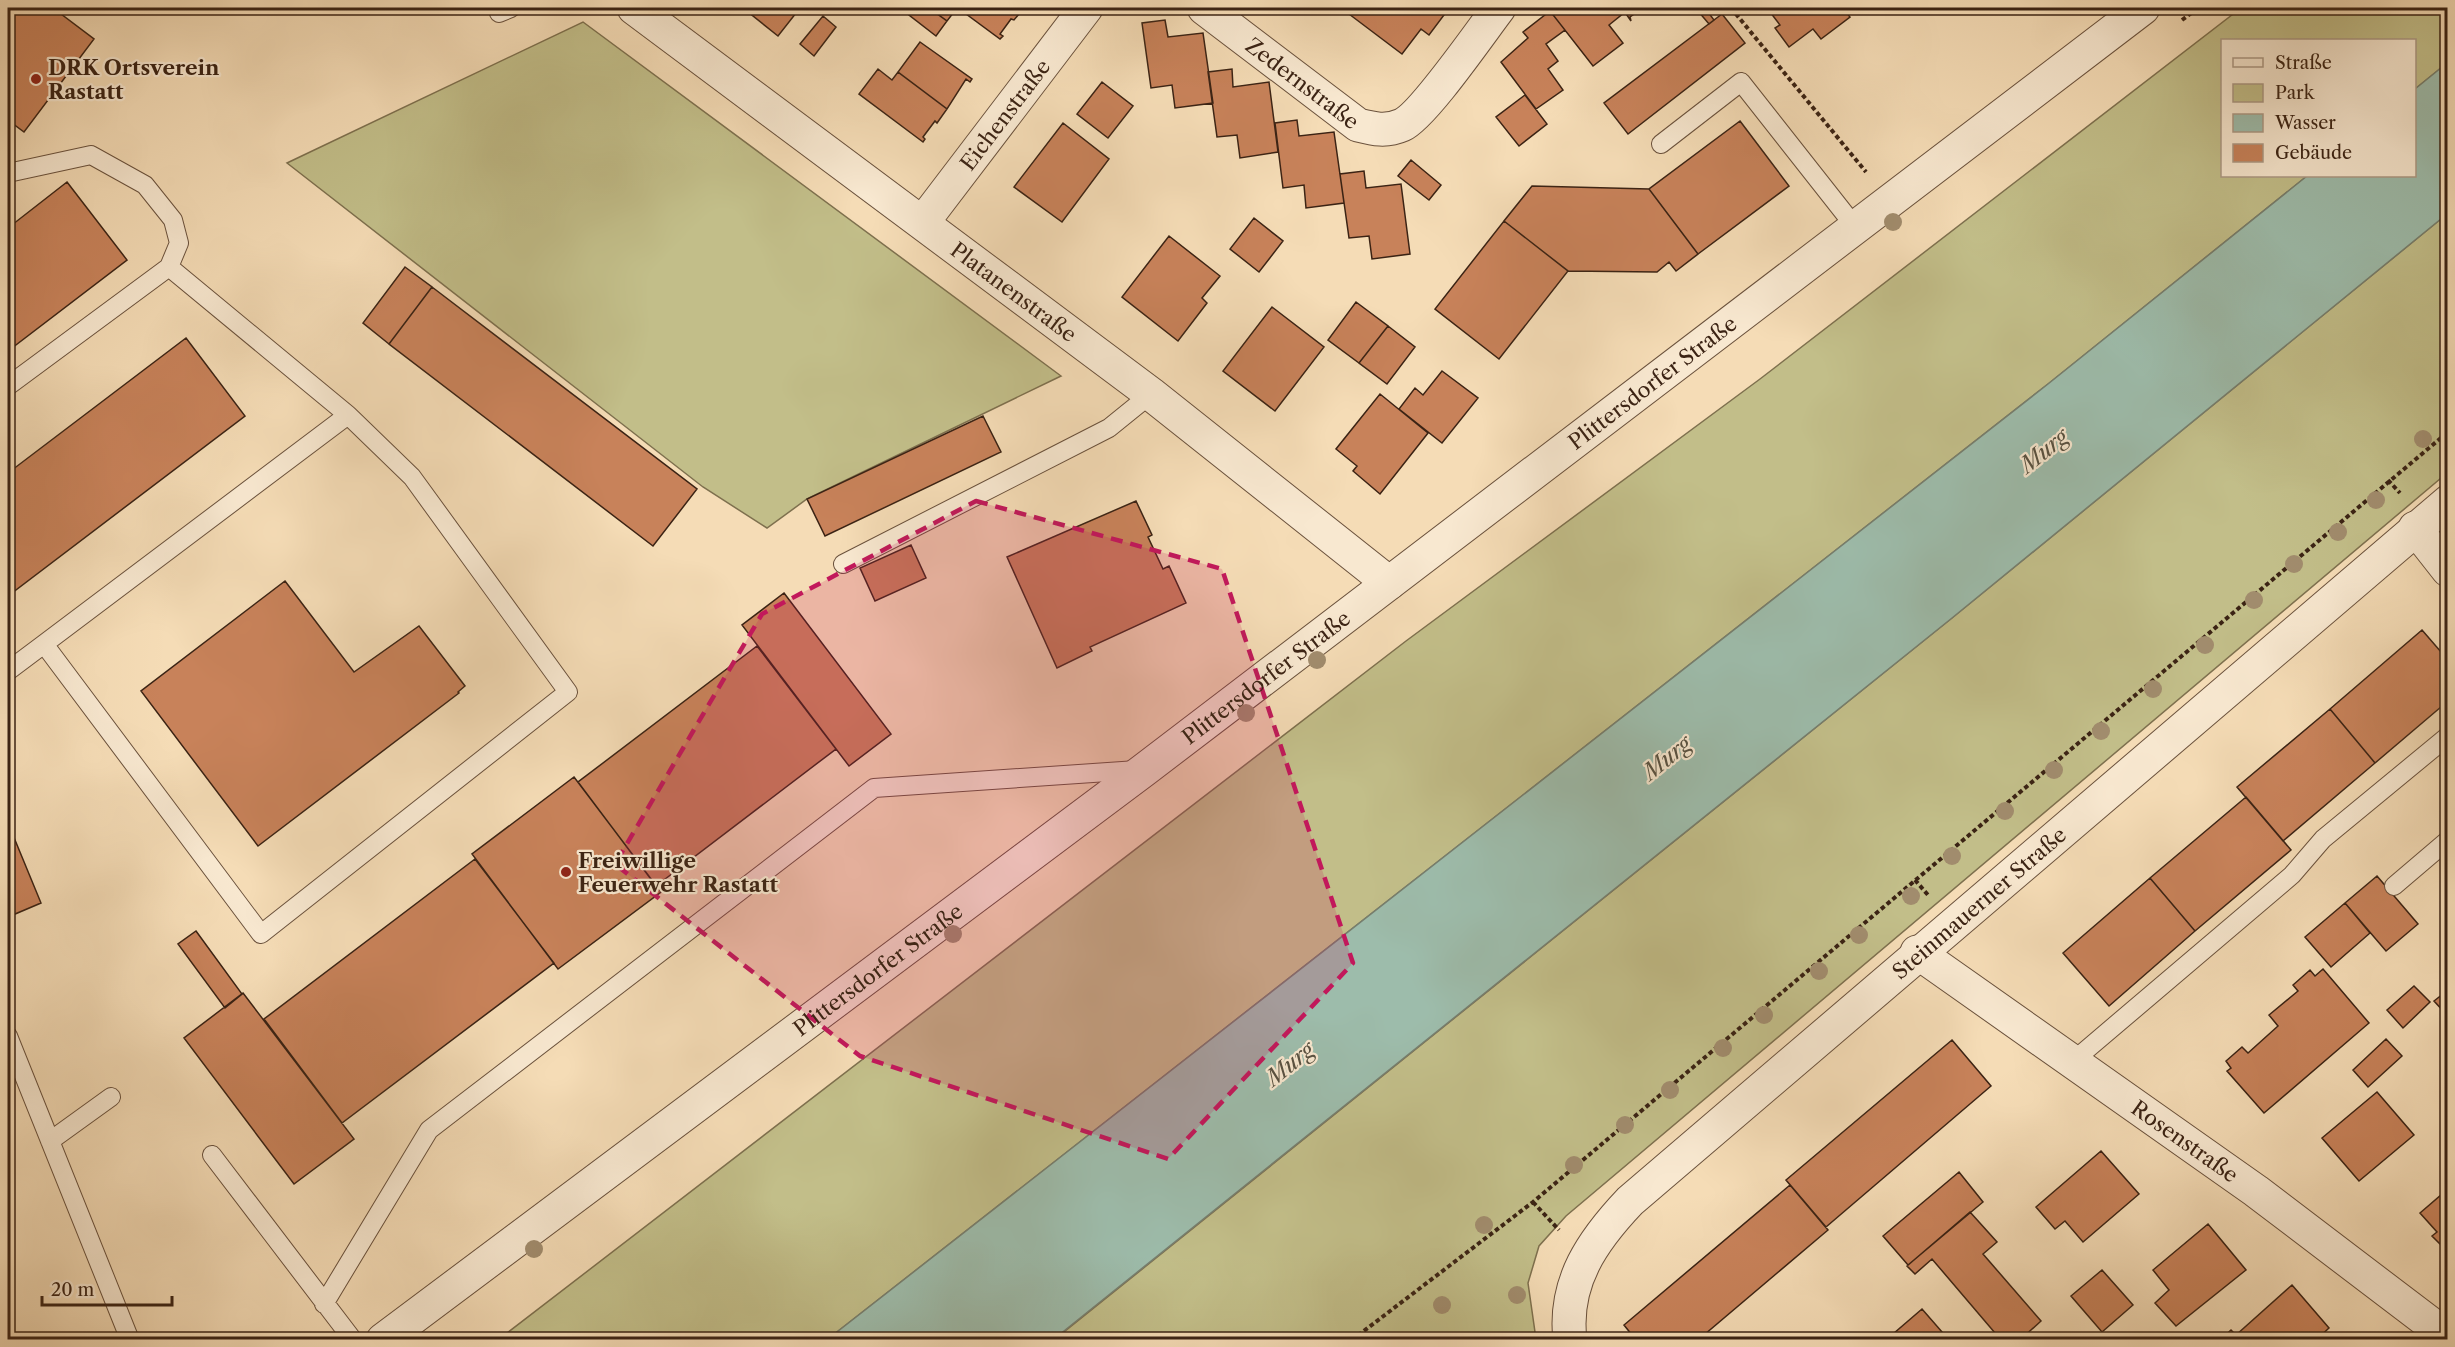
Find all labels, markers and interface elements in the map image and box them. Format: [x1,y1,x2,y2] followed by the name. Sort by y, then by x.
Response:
[1241,32,1364,134] street label: Zedernstraße
[2221,39,2416,177] legend
[2275,52,2332,74] text: Straße
[955,54,1055,175] street label: Eichenstraße
[48,55,220,104] place label: DRK Ortsverein Rastatt
[29,72,43,86] marker: DRK Ortsverein Rastatt
[2275,82,2316,104] text: Park
[2274,112,2336,134] text: Wasser
[2275,142,2352,164] text: Gebäude
[946,237,1082,347] street label: Platanenstraße
[1563,310,1741,454] street label: Plittersdorfer Straße
[2012,422,2075,481] water label: Murg
[1177,605,1355,749] street label: Plittersdorfer Straße
[1635,729,1698,788] water label: Murg
[1887,822,2071,984] street label: Steinmauerner Straße
[578,848,778,897] place label: Freiwillige Feuerwehr Rastatt
[559,865,573,879] marker: Freiwillige Feuerwehr Rastatt
[788,898,967,1041] street label: Plittersdorfer Straße
[1258,1035,1321,1094] water label: Murg
[2127,1095,2243,1187] street label: Rosenstraße
[42,1269,172,1307] scale bar
[51,1279,95,1301] text: 20 m

